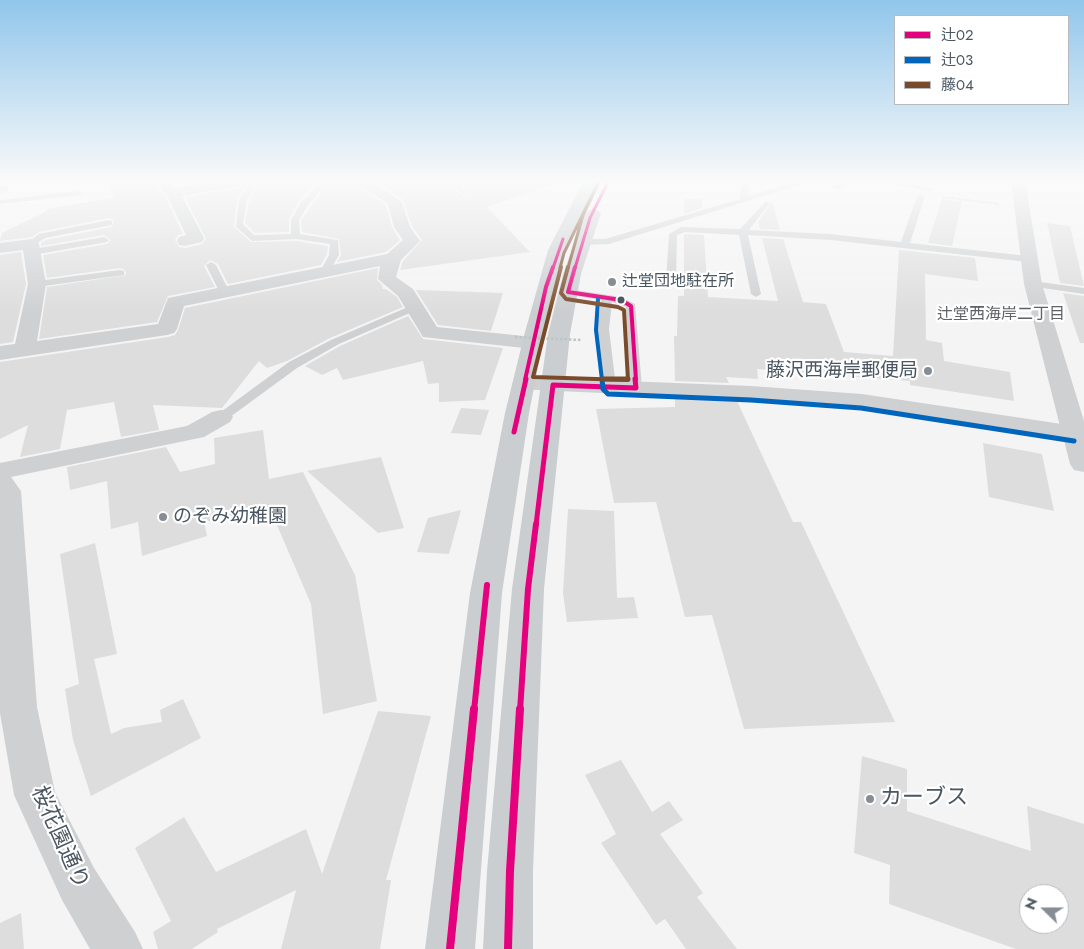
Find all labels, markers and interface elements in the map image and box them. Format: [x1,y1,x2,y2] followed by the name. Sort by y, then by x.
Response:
[894,15,1069,105] legend
[941,24,974,46] text: 辻02
[941,49,973,71] text: 辻03
[941,74,974,96] text: 藤04
[622,272,734,292] place label: 辻堂団地駐在所
[606,276,618,288] marker: 辻堂団地駐在所
[616,295,626,305] unlabelled marker
[937,305,1065,325] district label: 辻堂西海岸二丁目
[766,360,918,382] place label: 藤沢西海岸郵便局
[922,365,934,377] marker: 藤沢西海岸郵便局
[173,506,287,528] place label: のぞみ幼稚園
[157,511,169,523] marker: のぞみ幼稚園
[25,782,93,894] street label: 桜花園通り
[880,786,968,812] place label: カーブス
[864,793,876,805] marker: カーブス
[1019,884,1069,934] north arrow
[1020,895,1042,913] text: N

